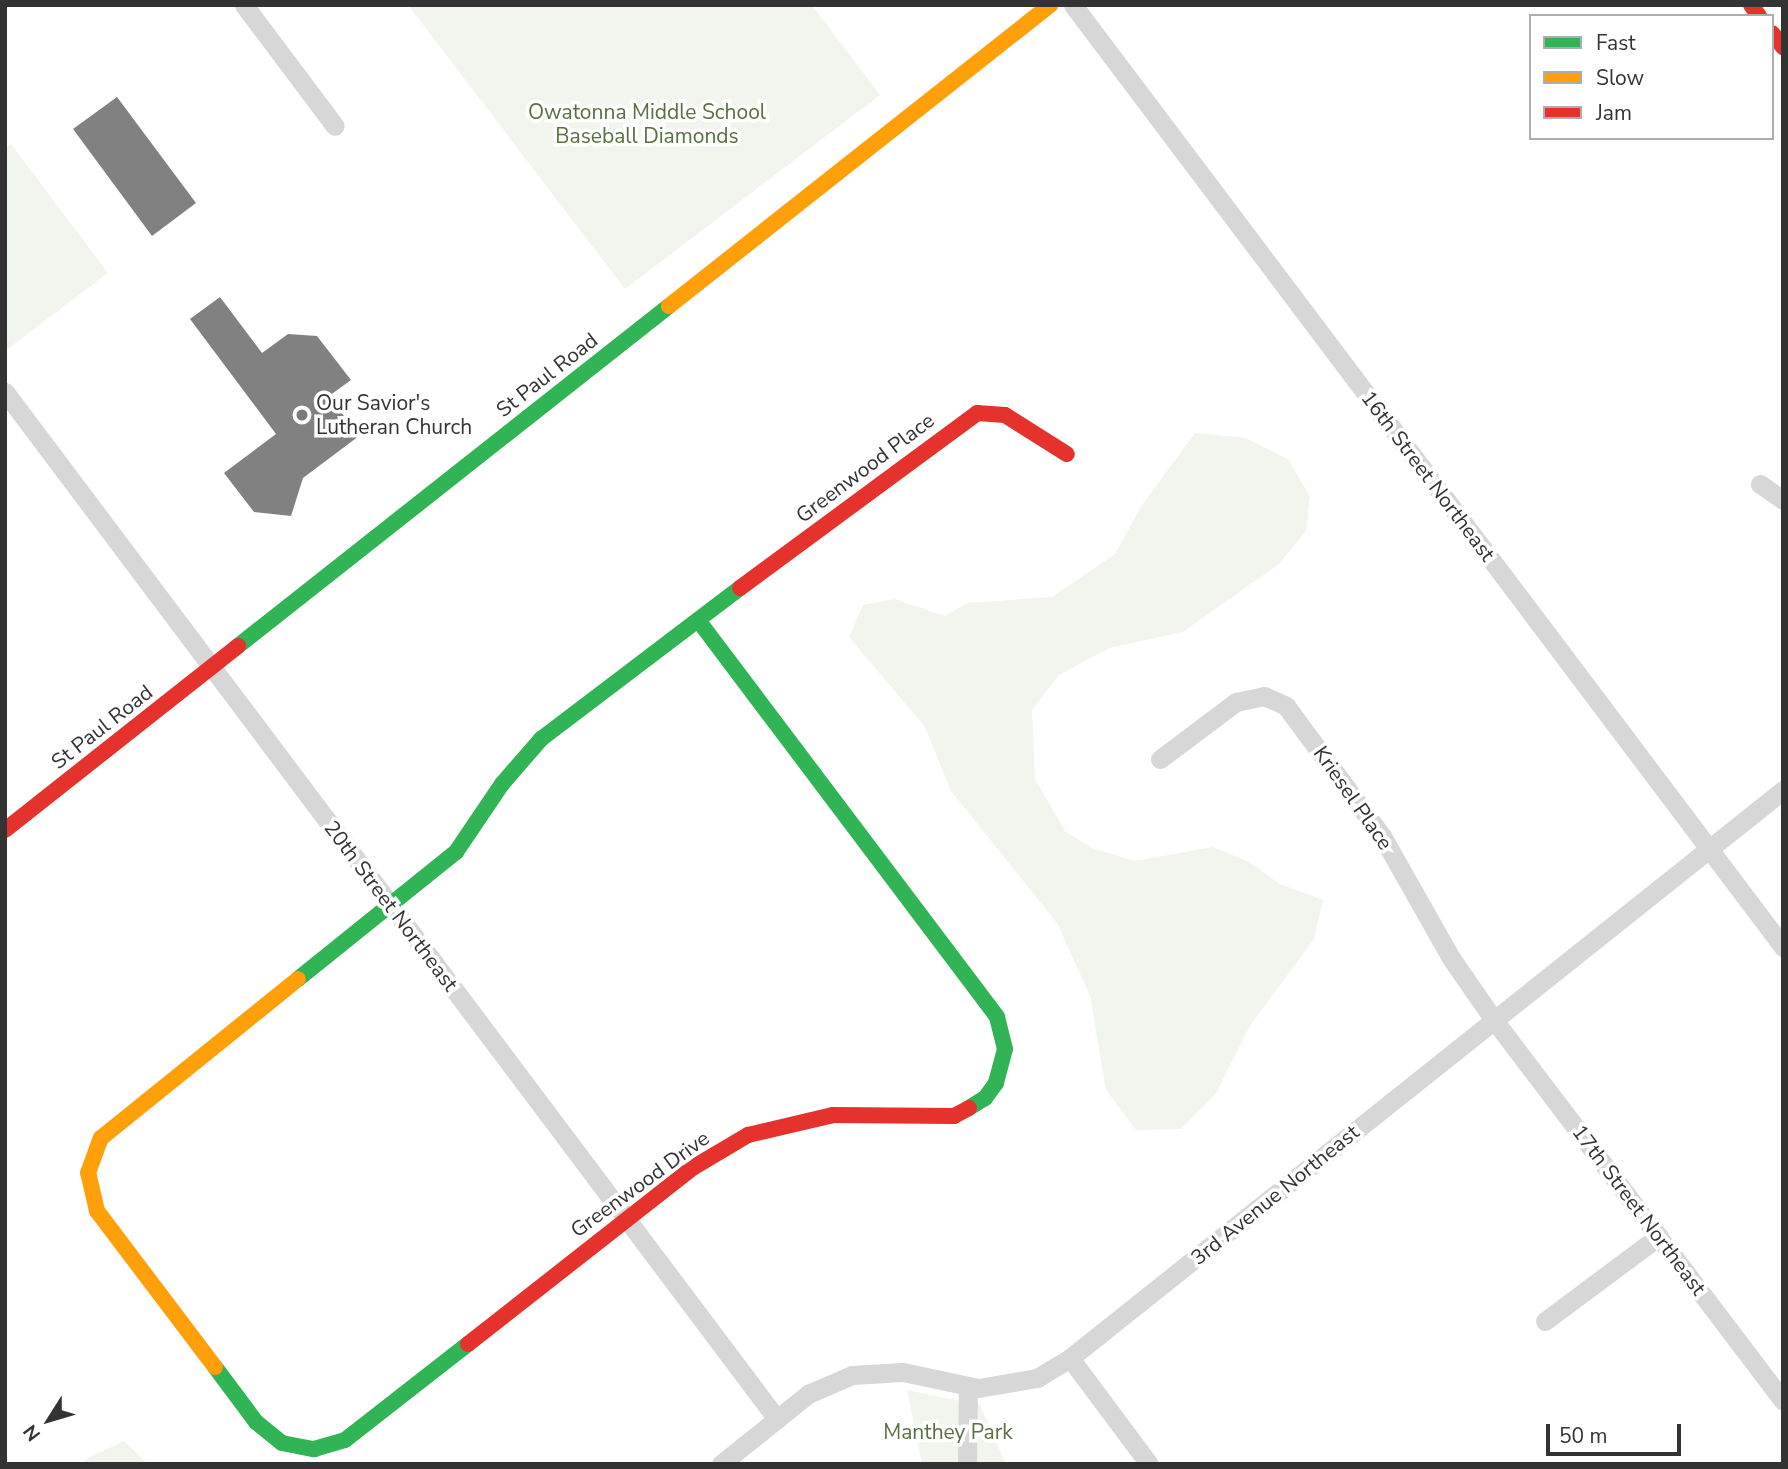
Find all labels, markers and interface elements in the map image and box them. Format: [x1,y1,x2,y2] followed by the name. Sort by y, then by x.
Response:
[1529,14,1774,140] legend
[1596,29,1636,57] text: Fast
[1596,64,1644,92] text: Slow
[528,99,766,149] park label: Owatonna Middle School Baseball Diamonds
[1596,99,1632,127] text: Jam
[491,328,603,422] street label: St Paul Road
[1356,386,1500,566] street label: 16th Street Northeast
[316,390,472,440] place label: Our Savior's Lutheran Church
[294,407,310,423] marker: Our Savior's Lutheran Church
[791,408,939,528] street label: Greenwood Place
[46,680,158,774] street label: St Paul Road
[1308,741,1398,855] street label: Kriesel Place
[319,816,463,996] street label: 20th Street Northeast
[1186,1120,1364,1270] street label: 3rd Avenue Northeast
[1567,1120,1711,1300] street label: 17th Street Northeast
[566,1125,714,1243] street label: Greenwood Drive
[14,1385,84,1455] north arrow
[1550,1410,1685,1454] scale bar
[18,1419,47,1446] text: N
[883,1419,1013,1445] park label: Manthey Park
[1559,1422,1608,1450] text: 50 m

